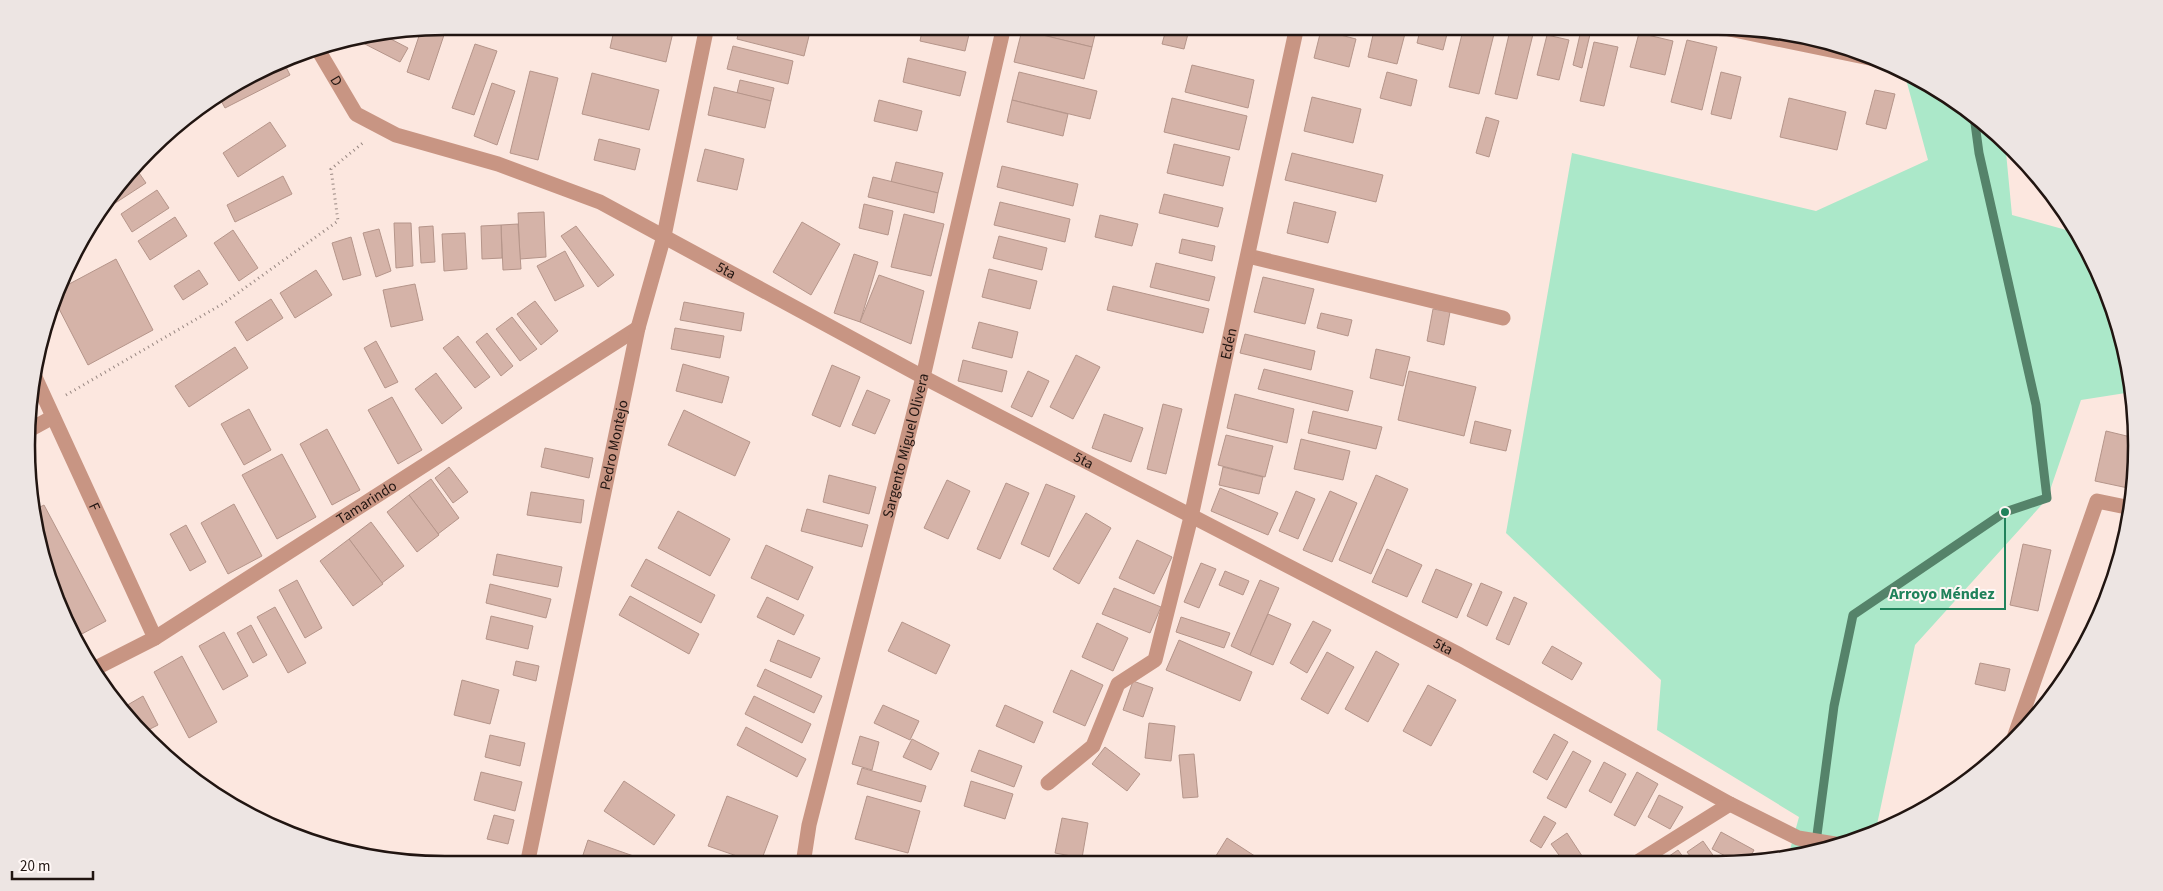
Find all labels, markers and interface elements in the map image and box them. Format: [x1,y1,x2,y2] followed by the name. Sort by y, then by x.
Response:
[325,72,347,90] street label: D
[712,257,739,285] street label: 5ta
[1215,326,1243,362] street label: Edén
[878,371,935,520] street label: Sargento Miguel Olivera
[595,398,634,492] street label: Pedro Montejo
[1070,447,1097,474] street label: 5ta
[332,475,401,530] street label: Tamarindo
[83,499,105,515] street label: F
[1880,578,2005,609] callout: Arroyo Méndez
[1888,583,1995,605] text: Arroyo Méndez
[1429,633,1457,661] street label: 5ta
[12,848,94,880] scale bar
[20,856,50,877] text: 20 m

